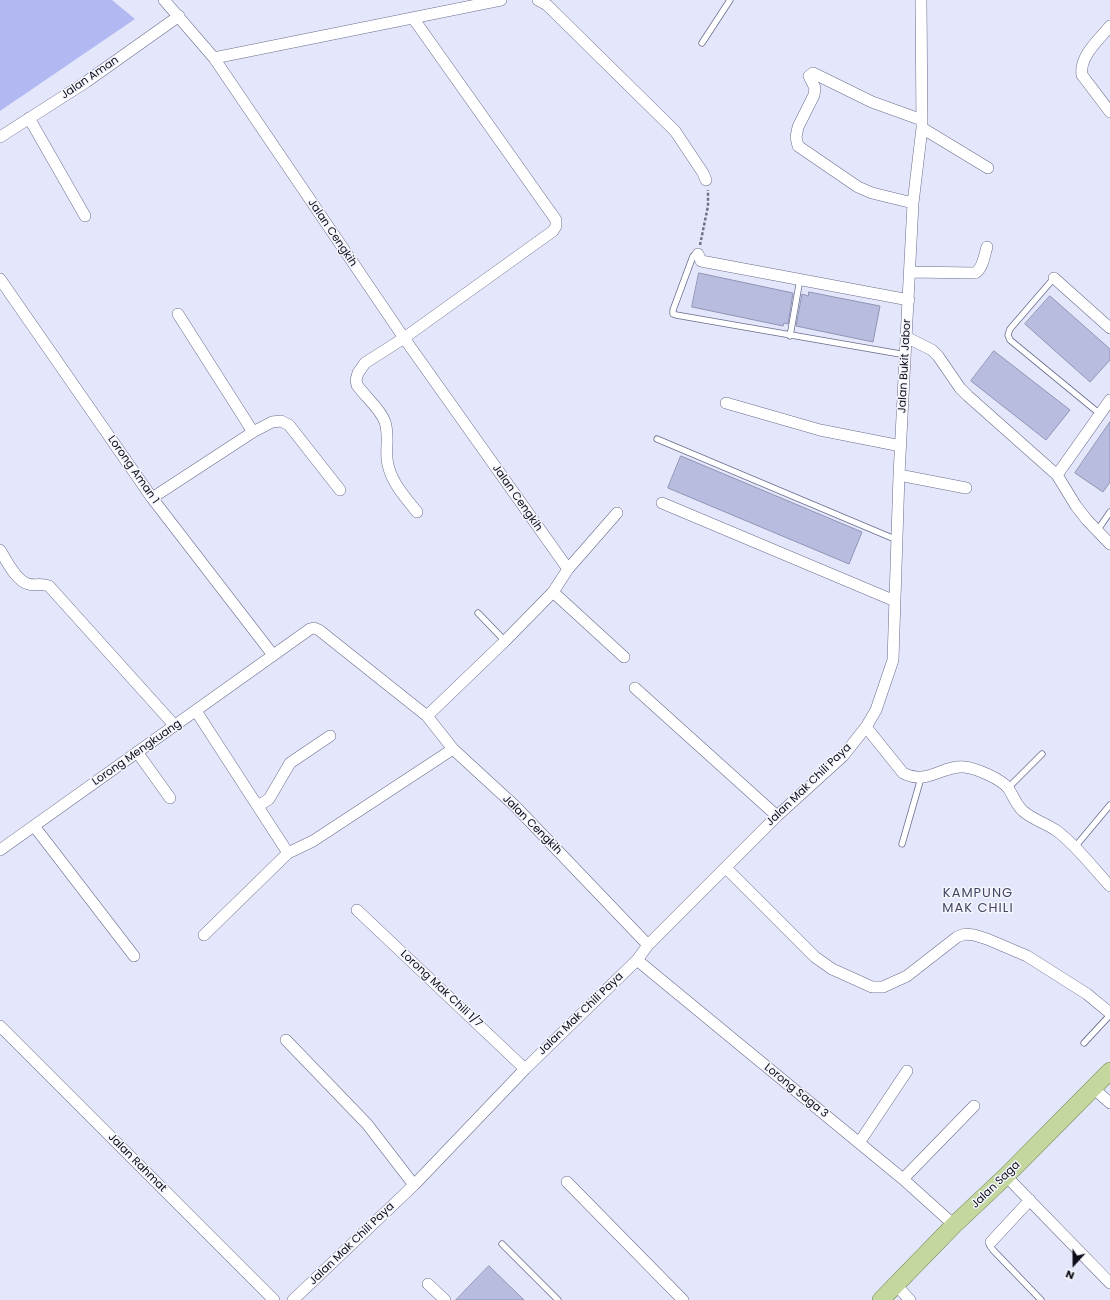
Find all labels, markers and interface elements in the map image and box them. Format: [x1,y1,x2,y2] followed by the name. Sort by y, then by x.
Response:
[59,54,121,102] street label: Jalan Aman
[305,197,359,269] street label: Jalan Cengkih
[896,319,914,413] street label: Jalan Bukit Jabor
[105,433,161,507] street label: Lorong Aman 1
[489,462,545,534] street label: Jalan Cengkih
[90,717,184,789] street label: Lorong Mengkuang
[764,741,854,829] street label: Jalan Mak Chili Paya
[500,793,564,857] street label: Jalan Cengkih
[942,886,1014,917] district label: KAMPUNG MAK CHILI
[397,948,485,1030] street label: Lorong Mak Chili 1/7
[536,970,626,1058] street label: Jalan Mak Chili Paya
[761,1061,831,1121] street label: Lorong Saga 3
[105,1131,169,1195] street label: Jalan Rahmat
[969,1159,1023,1211] street label: Jalan Saga
[307,1200,397,1288] street label: Jalan Mak Chili Paya
[1054,1244,1094,1284] north arrow
[1063,1266,1076,1284] text: N

